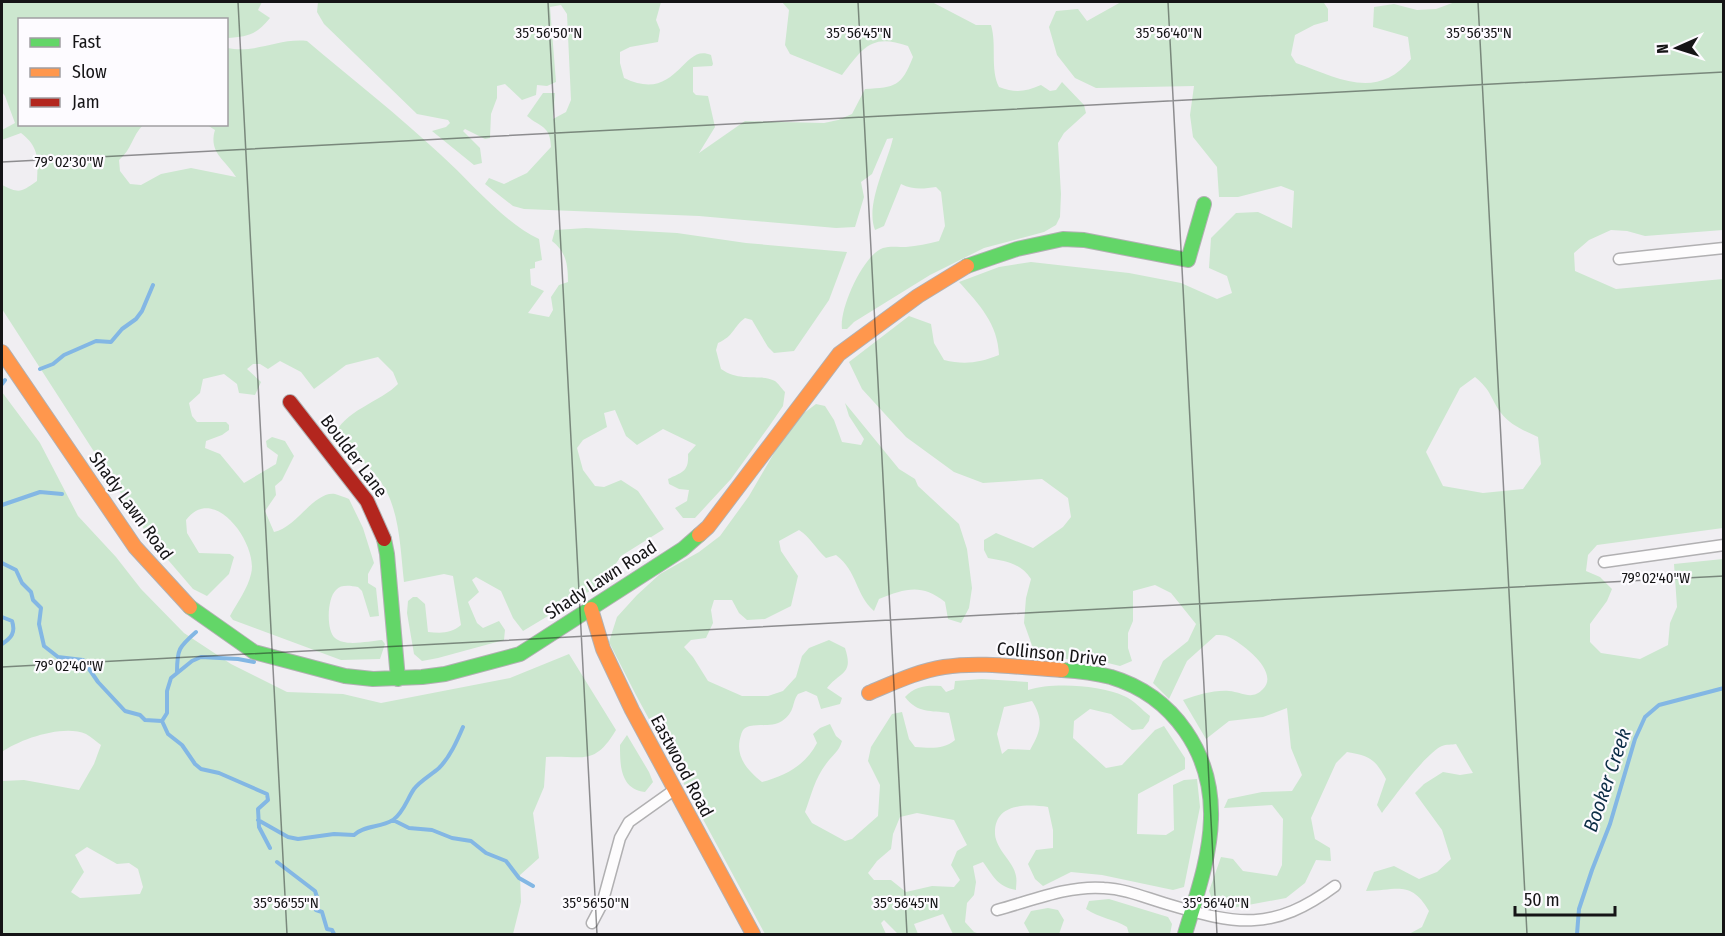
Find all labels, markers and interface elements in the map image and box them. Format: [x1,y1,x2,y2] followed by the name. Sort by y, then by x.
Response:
[18,18,228,126] legend
[1647,18,1707,78] north arrow
[516,24,582,42] text: 35°56'50"N
[826,24,892,42] text: 35°56'45"N
[1136,24,1202,42] text: 35°56'40"N
[1446,24,1512,42] text: 35°56'35"N
[72,31,101,53] text: Fast
[1653,43,1672,54] text: N
[72,61,107,83] text: Slow
[72,91,100,113] text: Jam
[35,153,103,171] text: 79°02'30"W
[316,410,392,502] street label: Boulder Lane
[84,448,178,564] street label: Shady Lawn Road
[541,536,661,624] street label: Shady Lawn Road
[1622,569,1690,587] text: 79°02'40"W
[996,637,1108,671] street label: Collinson Drive
[35,657,103,675] text: 79°02'40"W
[646,711,718,821] street label: Eastwood Road
[1578,725,1636,835] water label: Booker Creek
[1515,879,1616,917] scale bar
[1524,889,1560,911] text: 50 m
[253,894,319,912] text: 35°56'55"N
[563,894,629,912] text: 35°56'50"N
[873,894,939,912] text: 35°56'45"N
[1183,894,1249,912] text: 35°56'40"N

